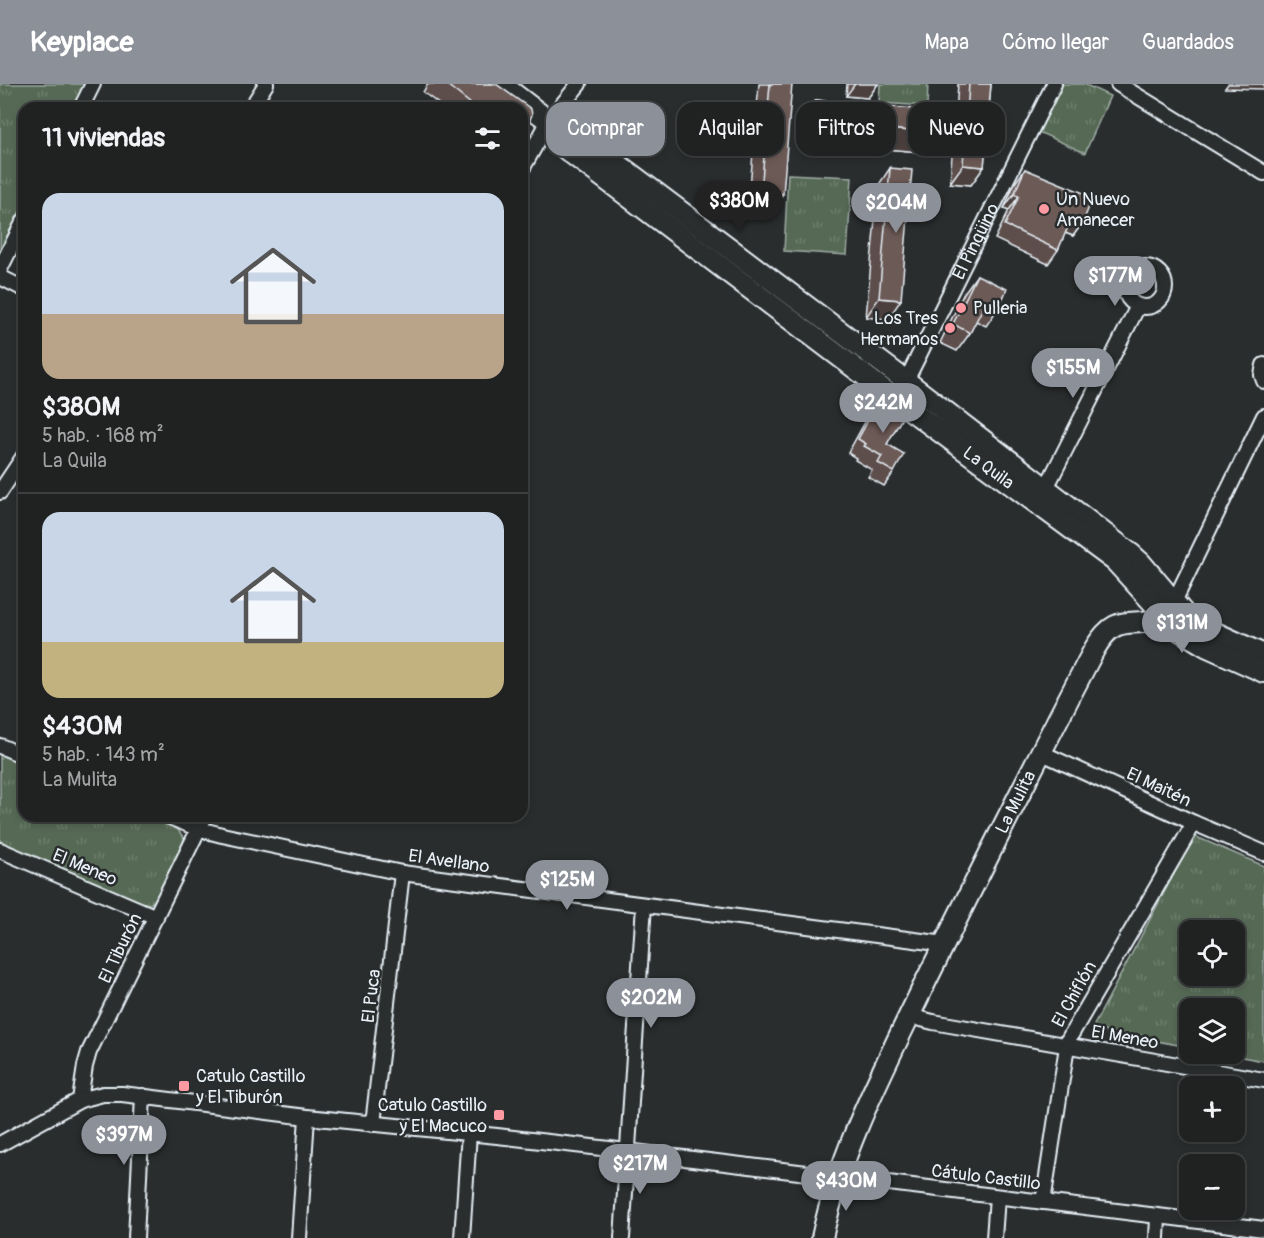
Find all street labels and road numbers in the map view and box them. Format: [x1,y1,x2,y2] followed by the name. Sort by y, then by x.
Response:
[947,199,1005,284] street label: El Pingüino
[958,441,1019,495] street label: La Quila
[1123,762,1195,812] street label: El Maitén
[990,767,1041,838] street label: La Mulita
[49,844,121,891] street label: El Meneo
[407,844,491,879] street label: El Avellano
[94,909,147,987] street label: El Tiburón
[1047,957,1102,1031] street label: El Chiflón
[357,968,386,1024] street label: El Puca
[1090,1020,1161,1055] street label: El Meneo
[930,1159,1042,1196] street label: Cátulo Castillo

